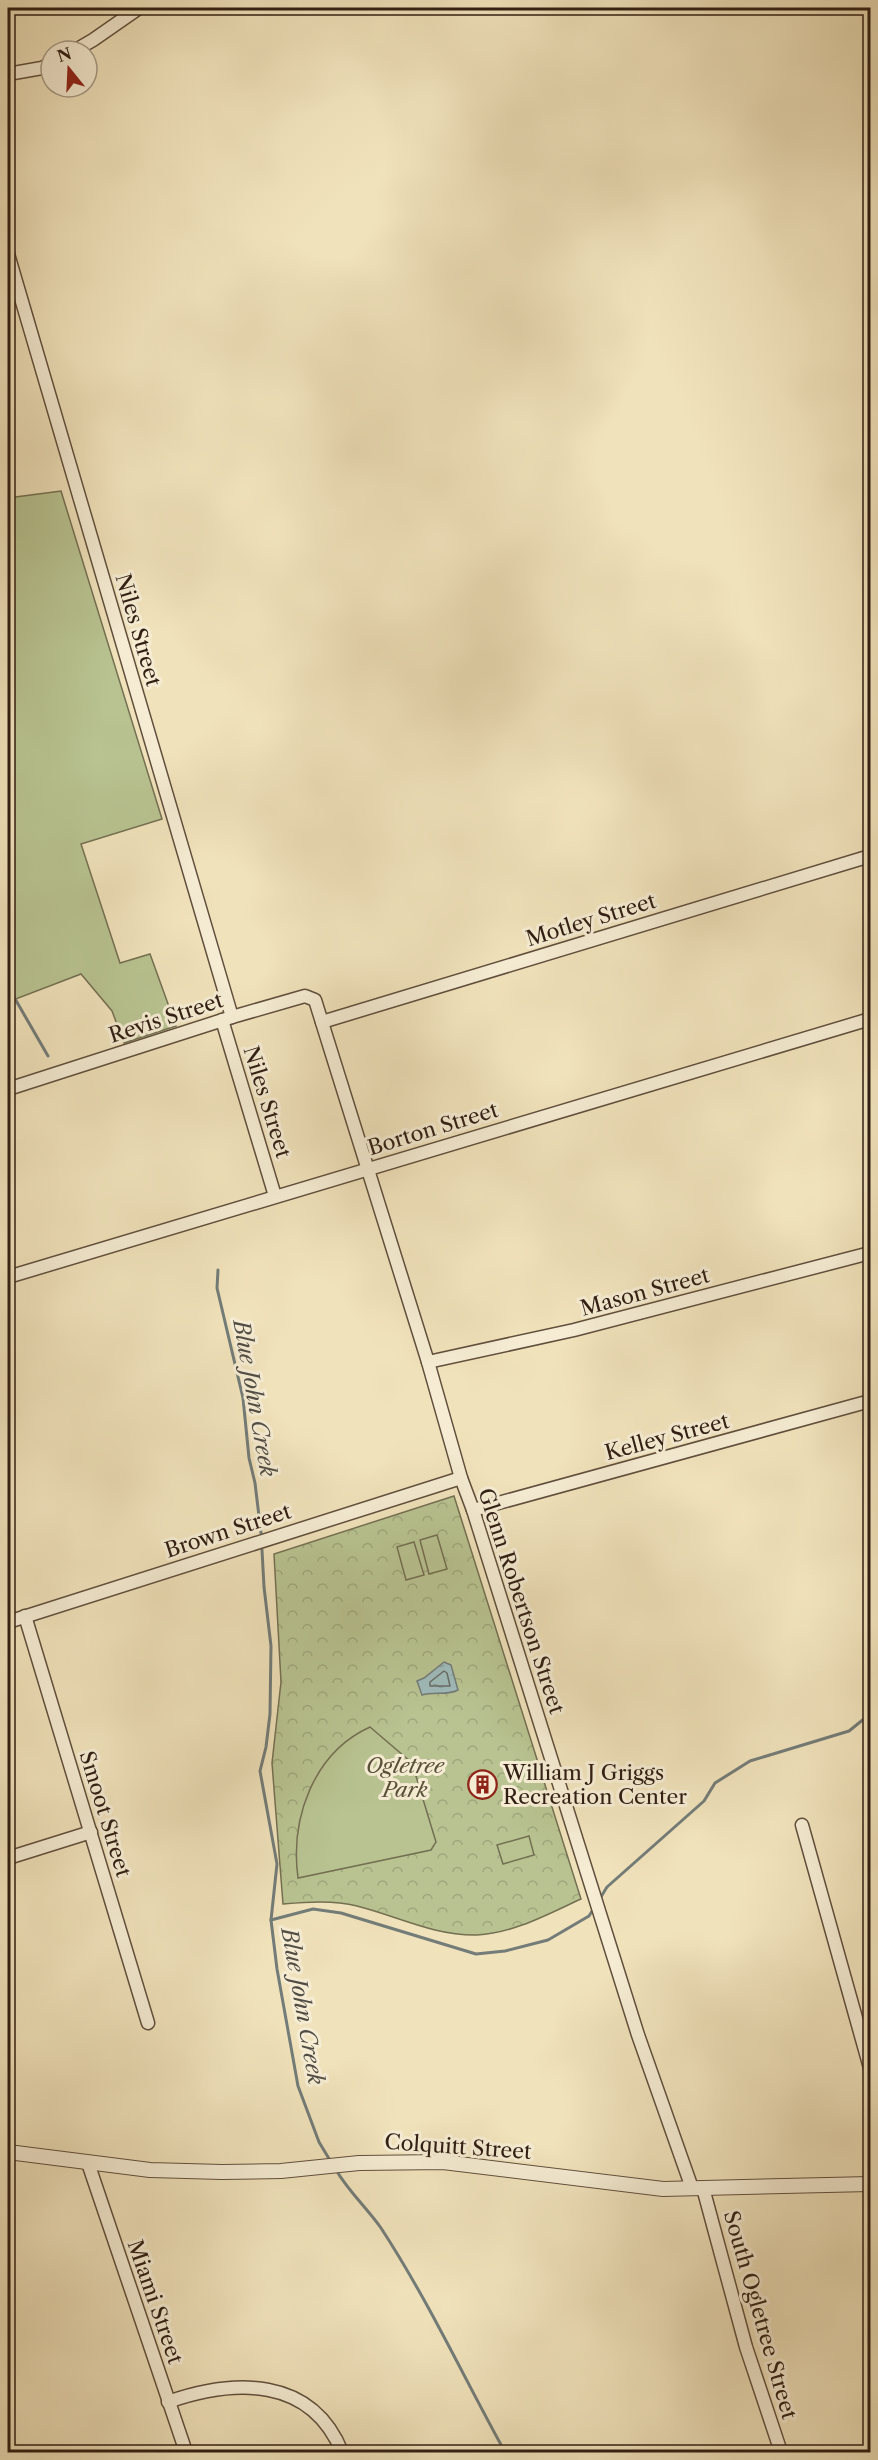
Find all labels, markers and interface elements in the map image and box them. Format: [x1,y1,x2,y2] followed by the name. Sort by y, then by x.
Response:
[39,39,99,99] north arrow
[55,43,74,66] text: N
[110,571,167,690] street label: Niles Street
[523,888,659,951] street label: Motley Street
[106,987,227,1048] street label: Revis Street
[239,1043,297,1161] street label: Niles Street
[365,1097,502,1160] street label: Borton Street
[578,1262,713,1321] street label: Mason Street
[227,1316,282,1479] water label: Blue John Creek
[602,1408,732,1465] street label: Kelley Street
[473,1485,570,1717] street label: Glenn Robertson Street
[162,1498,295,1563] street label: Brown Street
[74,1748,137,1880] street label: Smoot Street
[366,1753,445,1802] park label: Ogletree Park
[502,1760,687,1809] place label: William J Griggs Recreation Center
[466,1769,498,1801] building icon: William J Griggs Recreation Center
[275,1924,330,2087] water label: Blue John Creek
[384,2129,533,2164] street label: Colquitt Street
[719,2208,802,2422] street label: South Ogletree Street
[123,2236,189,2368] street label: Miami Street

